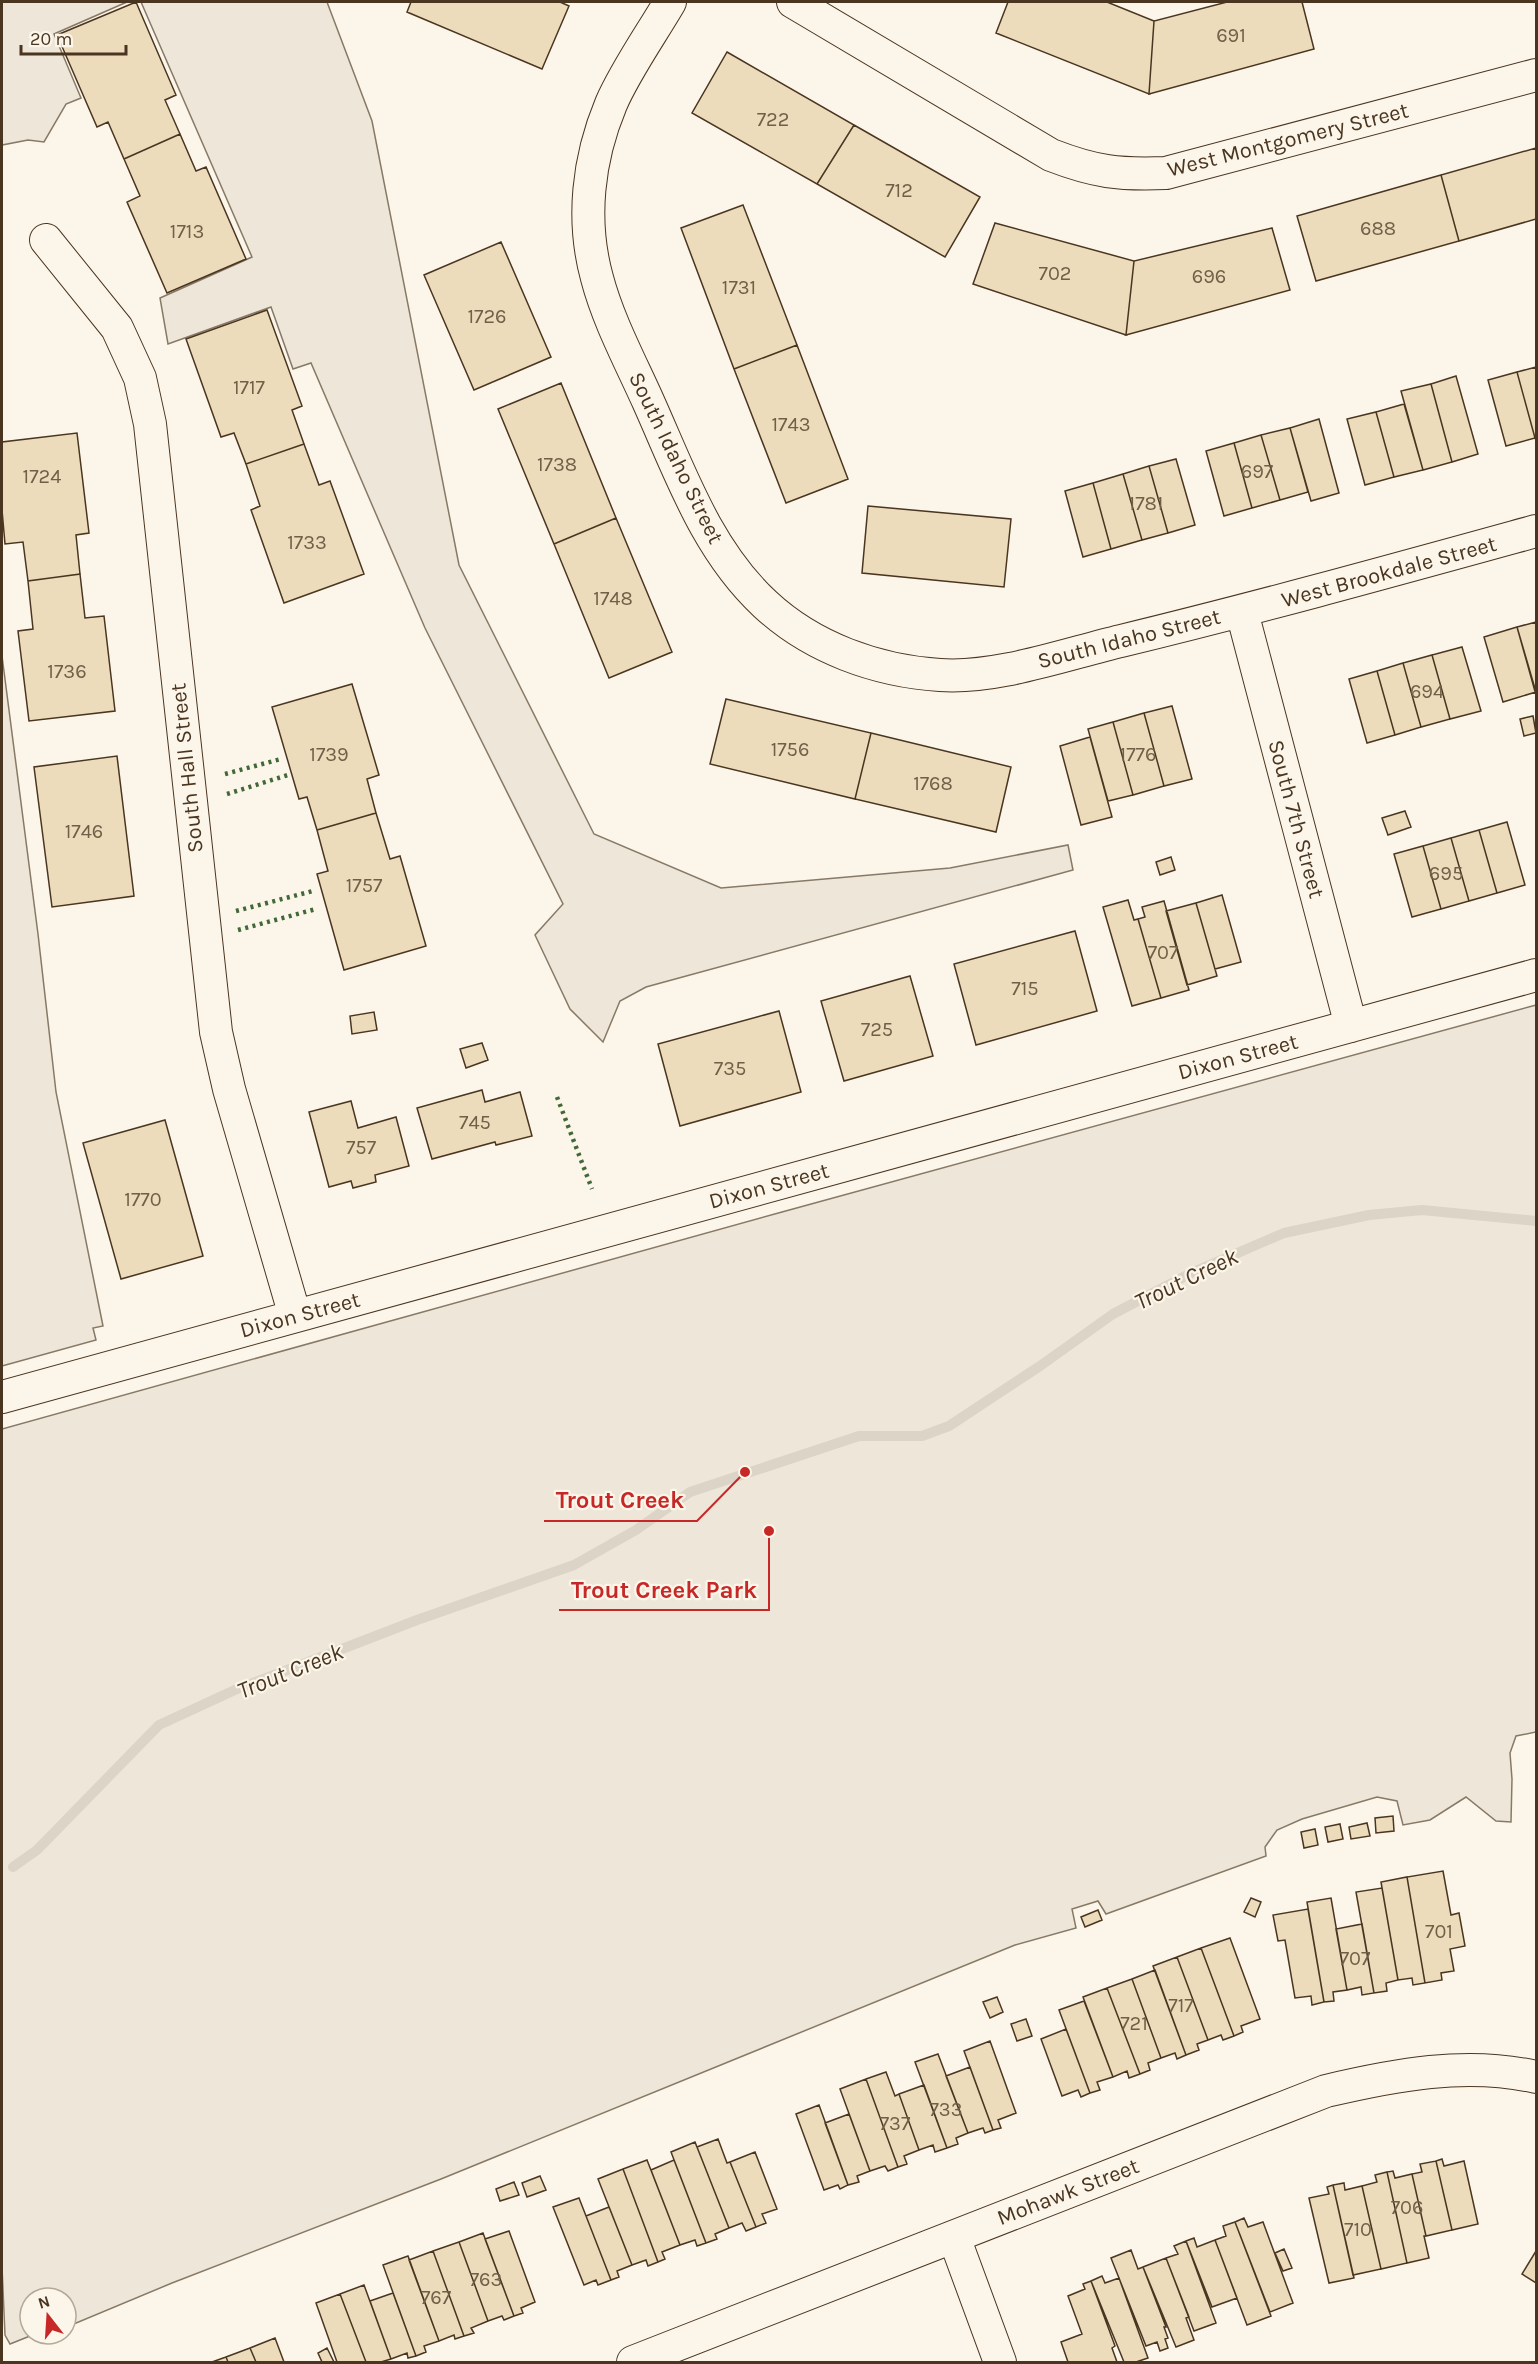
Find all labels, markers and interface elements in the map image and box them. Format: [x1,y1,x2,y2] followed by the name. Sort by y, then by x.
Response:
[21,18,126,56] scale bar
[1216,24,1246,47] house number: 691
[30,28,72,50] text: 20 m
[1165,97,1411,183] street label: West Montgomery Street
[757,108,789,131] house number: 722
[885,179,913,202] house number: 712
[1360,217,1396,240] house number: 688
[170,220,204,243] house number: 1713
[1039,262,1071,285] house number: 702
[1192,265,1226,288] house number: 696
[722,276,756,299] house number: 1731
[467,305,507,328] house number: 1726
[623,368,729,548] street label: South Idaho Street
[233,376,266,399] house number: 1717
[772,413,810,436] house number: 1743
[537,453,577,476] house number: 1738
[1241,460,1274,483] house number: 697
[23,465,61,488] house number: 1724
[1129,492,1163,515] house number: 1781
[287,531,327,554] house number: 1733
[1279,531,1499,613] street label: West Brookdale Street
[593,587,633,610] house number: 1748
[1035,604,1223,674] street label: South Idaho Street
[47,660,87,683] house number: 1736
[1410,680,1444,703] house number: 694
[165,682,209,854] street label: South Hall Street
[1262,737,1330,901] street label: South 7th Street
[771,738,809,761] house number: 1756
[309,743,349,766] house number: 1739
[1120,743,1156,766] house number: 1776
[913,772,953,795] house number: 1768
[65,820,103,843] house number: 1746
[1429,862,1463,885] house number: 695
[346,874,383,897] house number: 1757
[1148,941,1179,964] house number: 707
[1011,977,1039,1000] house number: 715
[861,1018,893,1041] house number: 725
[1175,1028,1301,1086] street label: Dixon Street
[714,1057,746,1080] house number: 735
[459,1111,491,1134] house number: 745
[346,1136,377,1159] house number: 757
[706,1157,832,1215] street label: Dixon Street
[124,1188,162,1211] house number: 1770
[1130,1242,1243,1316] water label: Trout Creek
[237,1286,363,1344] street label: Dixon Street
[544,1479,697,1521] callout: Trout Creek
[556,1486,684,1514] text: Trout Creek
[559,1568,769,1610] callout: Trout Creek Park
[571,1576,757,1604] text: Trout Creek Park
[233,1637,348,1705] water label: Trout Creek
[1425,1920,1453,1943] house number: 701
[1340,1947,1371,1970] house number: 707
[1168,1994,1194,2017] house number: 717
[1120,2012,1148,2035] house number: 721
[929,2098,963,2121] house number: 733
[880,2112,911,2135] house number: 737
[993,2153,1143,2231] street label: Mohawk Street
[1391,2196,1423,2219] house number: 706
[1344,2218,1372,2241] house number: 710
[470,2268,502,2291] house number: 763
[18,2286,78,2346] north arrow
[421,2286,452,2309] house number: 767
[35,2291,52,2313] text: N

